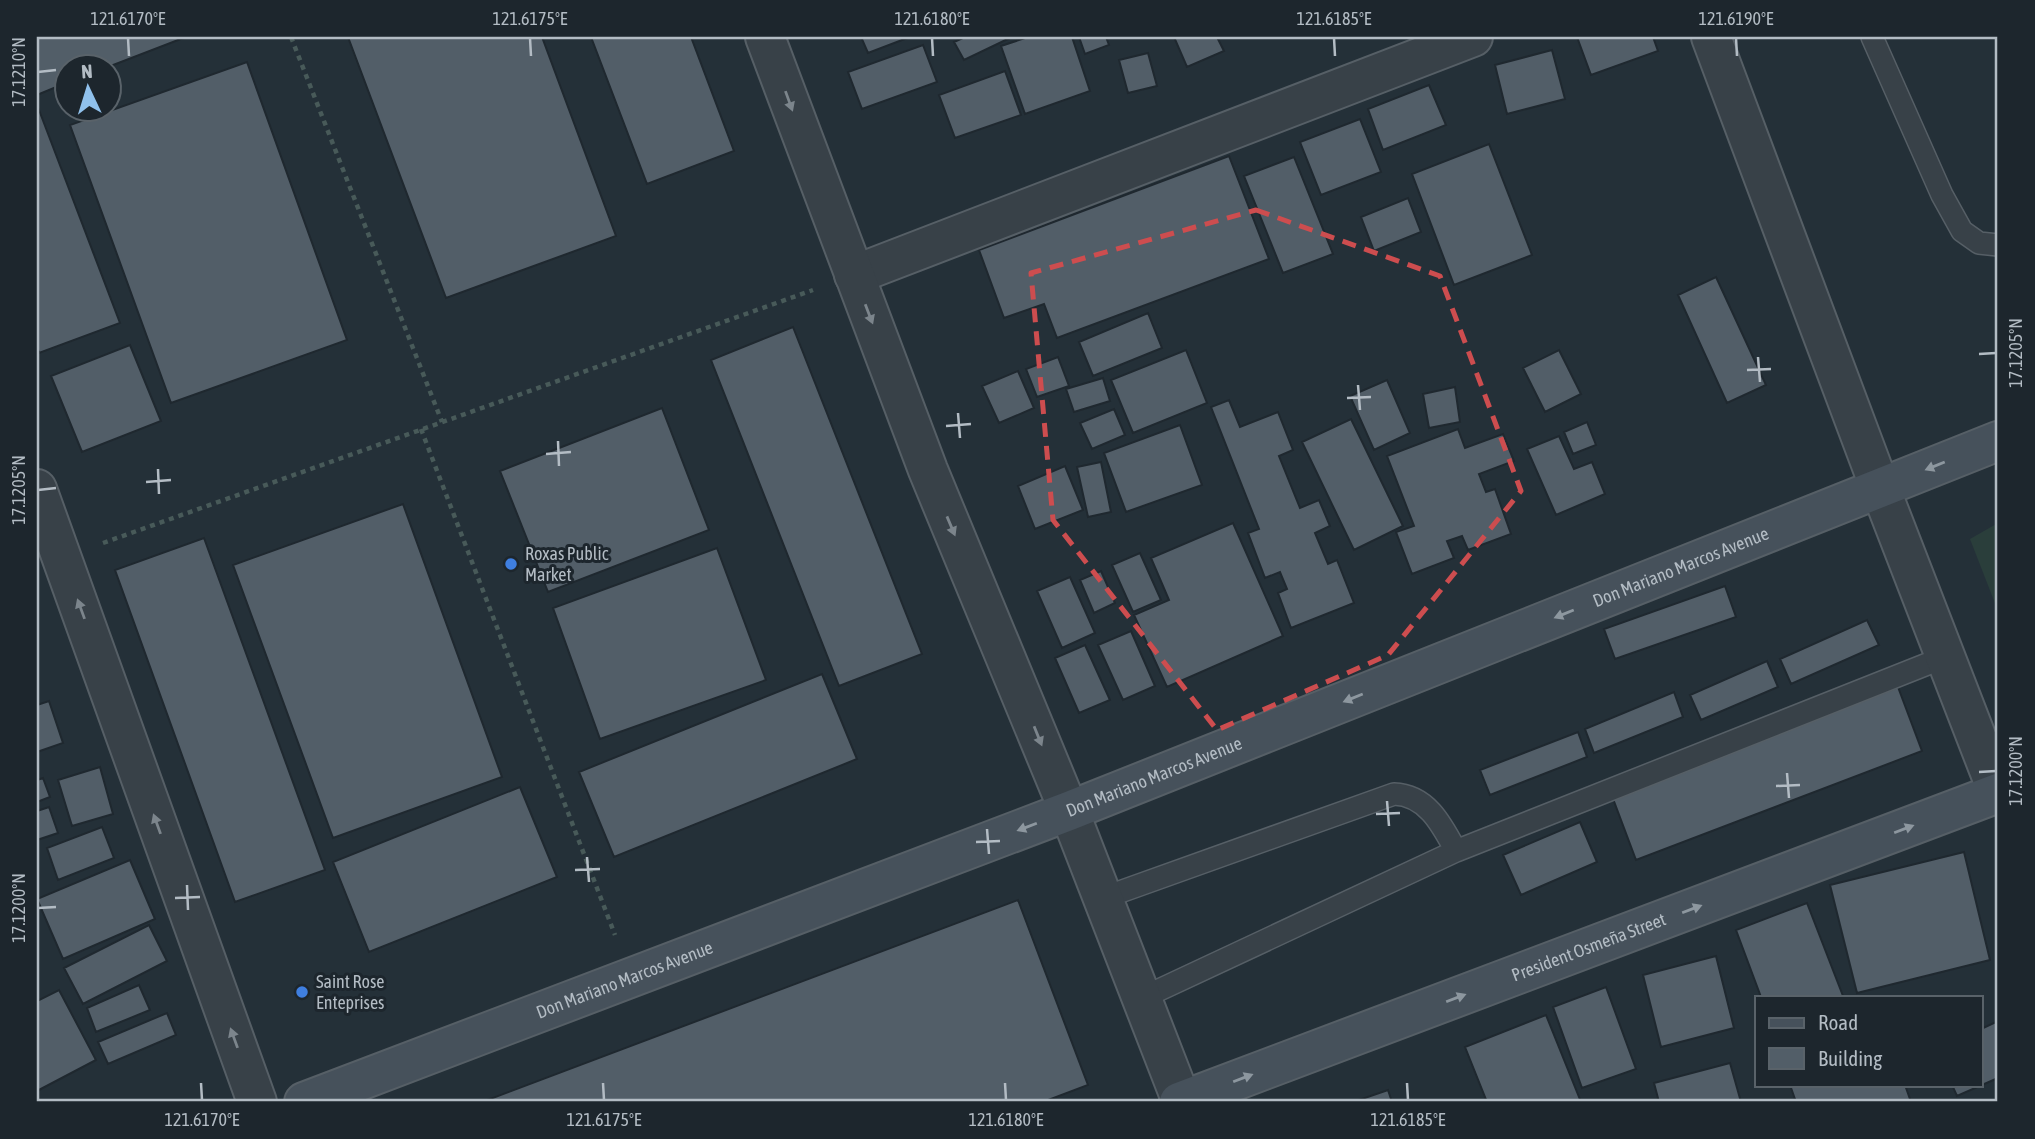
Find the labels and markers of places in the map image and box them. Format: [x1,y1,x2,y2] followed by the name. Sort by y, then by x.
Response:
[525,543,609,585] place label: Roxas Public Market
[503,556,519,572] marker: Roxas Public Market
[316,971,384,1013] place label: Saint Rose Enteprises
[294,984,310,1000] marker: Saint Rose Enteprises

